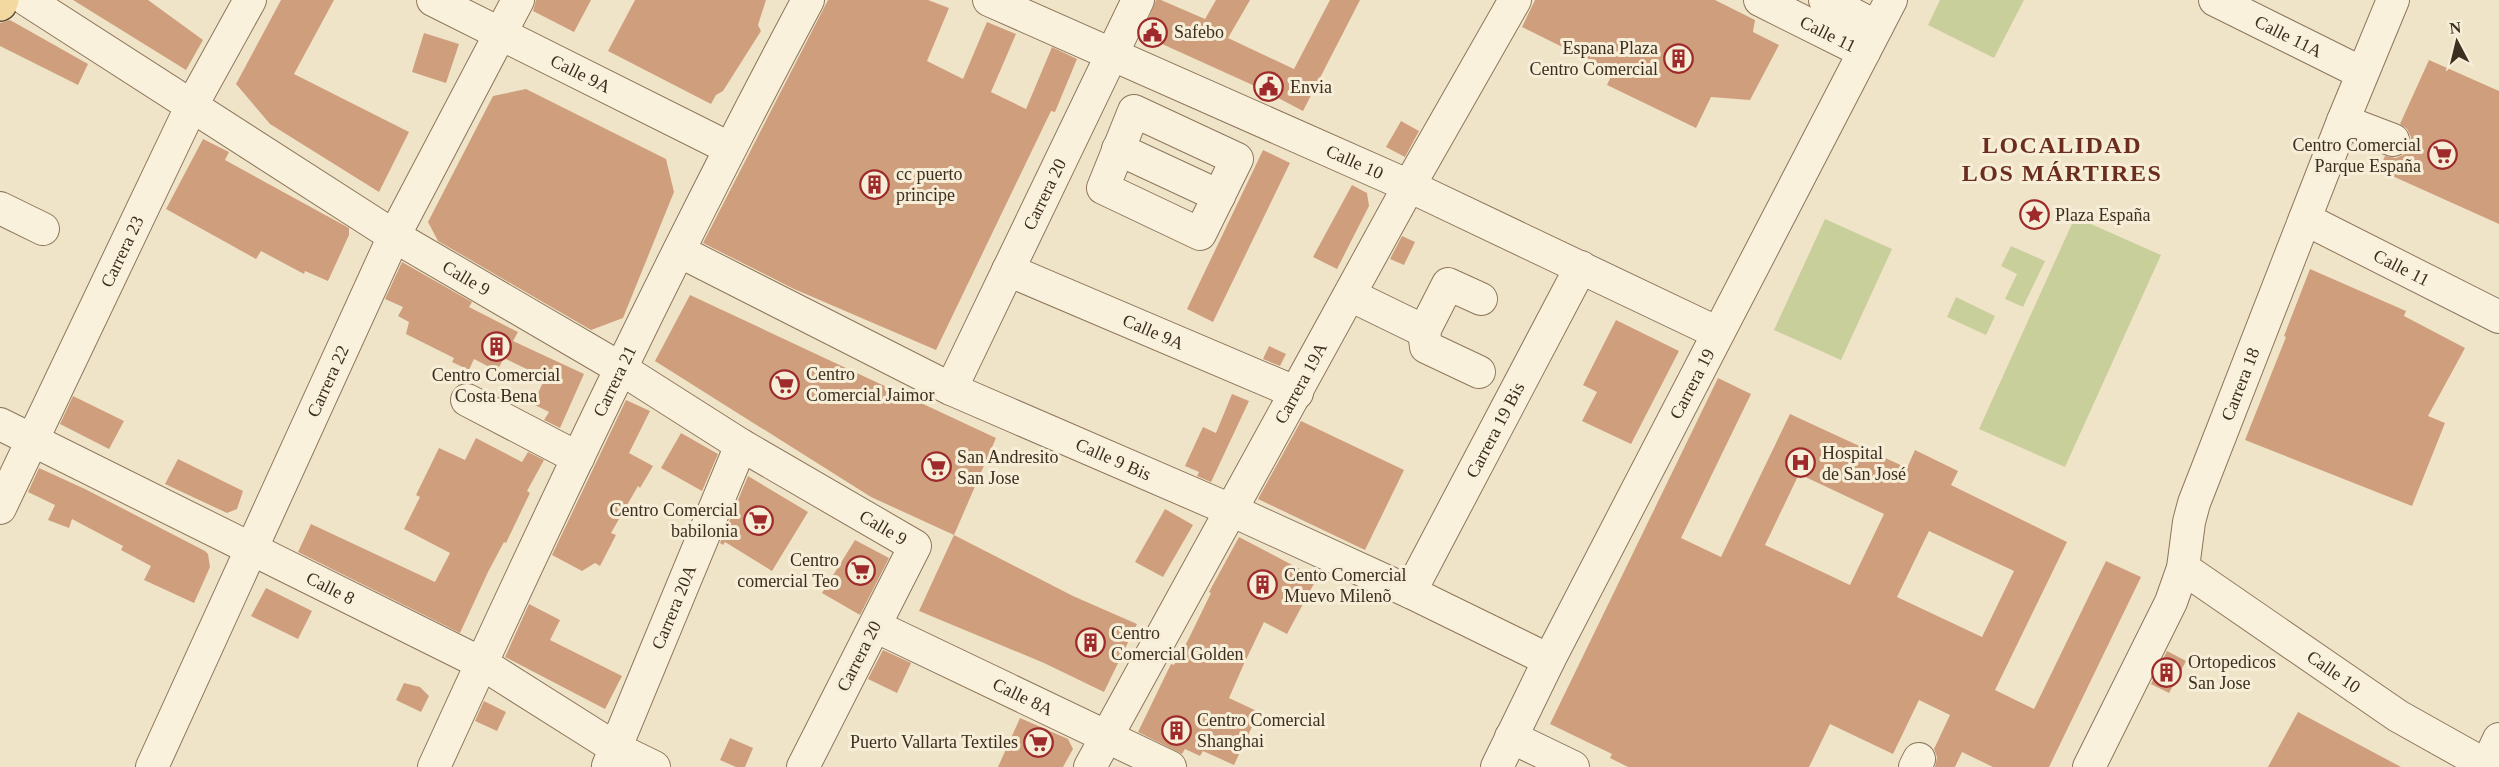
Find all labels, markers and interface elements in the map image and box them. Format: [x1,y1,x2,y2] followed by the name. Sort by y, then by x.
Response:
[2251,11,2326,62] street label: Calle 11A
[1797,12,1859,56] street label: Calle 11
[2427,12,2487,72] north arrow
[1137,16,1169,48] public building icon: Safebo
[2448,18,2462,37] text: N
[1174,22,1224,42] place label: Safebo
[1530,38,1658,79] place label: Espana Plaza Centro Comercial
[1663,42,1695,74] building icon: Espana Plaza Centro Comercial
[547,50,614,97] street label: Calle 9A
[1253,71,1285,103] public building icon: Envia
[1290,77,1332,97] place label: Envia
[1962,132,2162,186] district label: LOCALIDAD LOS MÁRTIRES
[2293,135,2421,176] place label: Centro Comercial Parque España
[2426,139,2458,171] supermarket icon: Centro Comercial Parque España
[1323,141,1386,183] street label: Calle 10
[1019,156,1070,233] street label: Carrera 20
[896,164,962,205] place label: cc puerto principe
[859,168,891,200] building icon: cc puerto principe
[2018,199,2050,231] place icon: Plaza España
[2055,205,2150,225] place label: Plaza España
[97,213,148,290] street label: Carrera 23
[2370,245,2433,290] street label: Calle 11
[439,257,494,300] street label: Calle 9
[1120,310,1187,354] street label: Calle 9A
[480,330,512,362] building icon: Centro Comercial Costa Bena
[1270,339,1331,427] street label: Carrera 19A
[303,342,353,420] street label: Carrera 22
[589,342,640,420] street label: Carrera 21
[1666,345,1719,422] street label: Carrera 19
[2217,345,2264,423] street label: Carrera 18
[806,364,934,405] place label: Centro Comercial Jaimor
[432,365,560,406] place label: Centro Comercial Costa Bena
[769,368,801,400] supermarket icon: Centro Comercial Jaimor
[1462,379,1529,481] street label: Carrera 19 Bis
[1073,434,1154,484] street label: Calle 9 Bis
[1822,443,1906,484] place label: Hospital de San José
[957,447,1059,488] place label: San Andresito San Jose
[1785,447,1817,479] hospital icon: Hospital de San José
[920,451,952,483] supermarket icon: San Andresito San Jose
[610,500,738,541] place label: Centro Comercial babilonia
[743,504,775,536] supermarket icon: Centro Comercial babilonia
[856,506,911,549] street label: Calle 9
[737,550,839,591] place label: Centro comercial Teo
[844,554,876,586] supermarket icon: Centro comercial Teo
[647,562,700,652] street label: Carrera 20A
[1284,565,1406,606] place label: Cento Comercial Muevo Milenõ
[303,568,358,609] street label: Calle 8
[1247,569,1279,601] building icon: Cento Comercial Muevo Milenõ
[833,617,885,695] street label: Carrera 20
[1111,623,1243,664] place label: Centro Comercial Golden
[1074,627,1106,659] building icon: Centro Comercial Golden
[2303,646,2364,697] street label: Calle 10
[2188,652,2276,693] place label: Ortopedicos San Jose
[2151,656,2183,688] building icon: Ortopedicos San Jose
[990,674,1056,720] street label: Calle 8A
[1197,710,1325,751] place label: Centro Comercial Shanghai
[1160,714,1192,746] building icon: Centro Comercial Shanghai
[1023,726,1055,758] supermarket icon: Puerto Vallarta Textiles
[850,732,1018,752] place label: Puerto Vallarta Textiles

